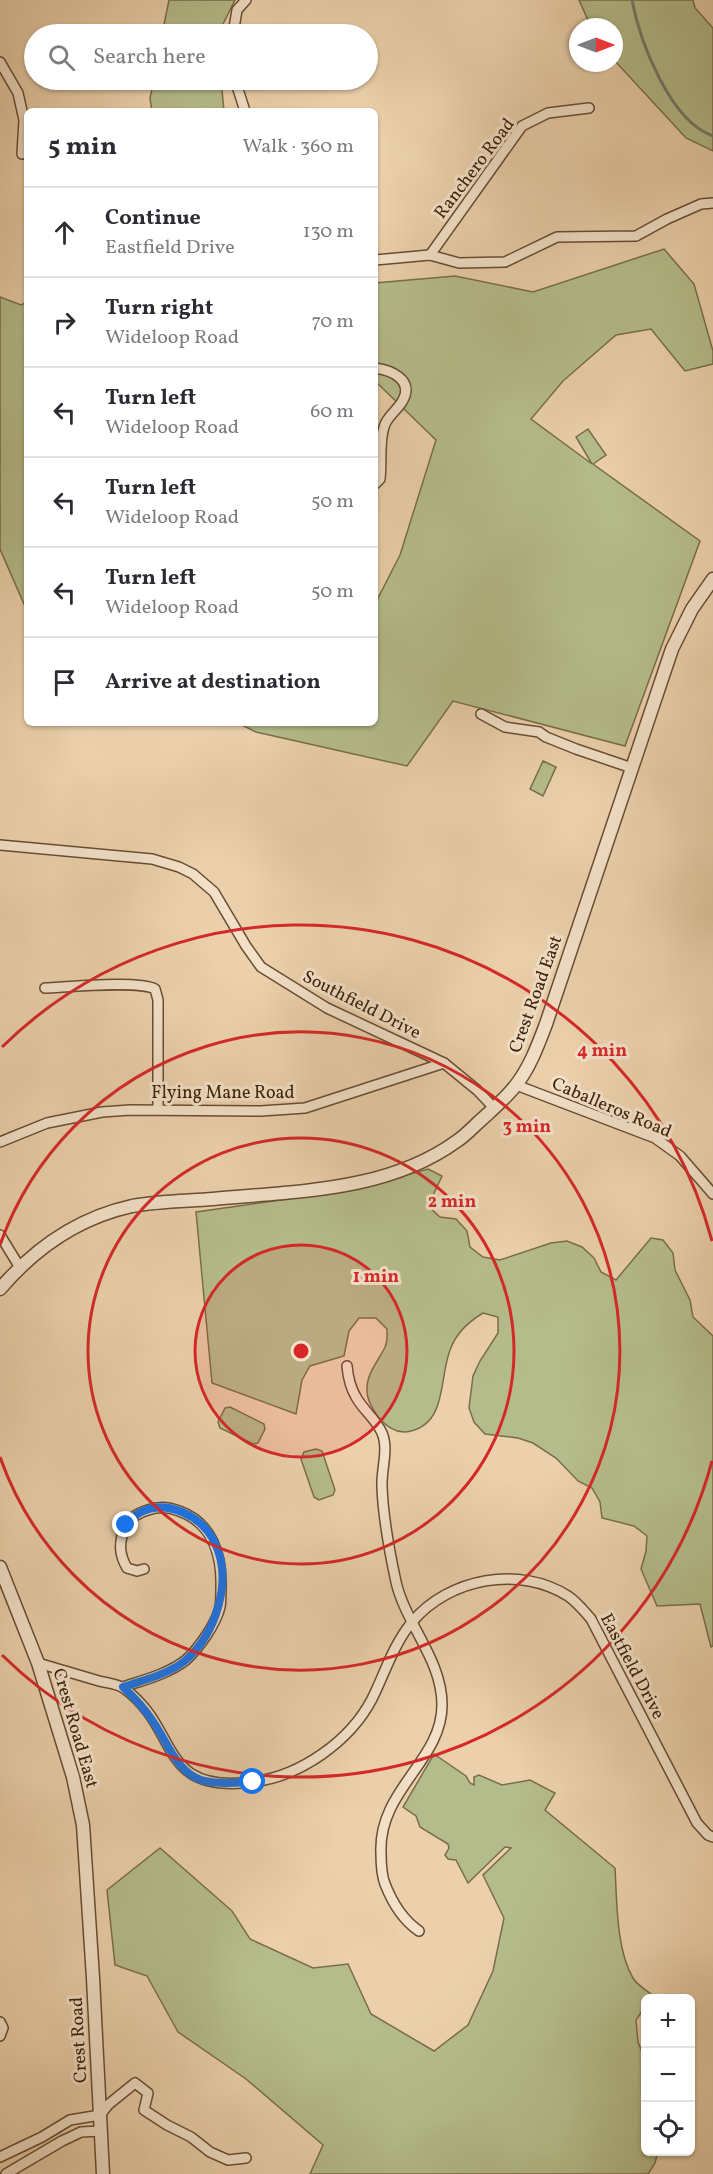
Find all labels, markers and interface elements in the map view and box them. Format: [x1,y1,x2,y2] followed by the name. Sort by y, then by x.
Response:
[569,18,623,72] north arrow
[24,24,378,90] search box
[45,41,78,74] icon: search
[93,42,206,73] text: Search here
[429,113,521,224] street label: Ranchero Road
[48,129,117,165] text: 5 min
[242,133,354,161] text: Walk · 360 m
[105,203,201,234] text: Continue
[48,216,81,249] icon: ahead
[303,218,354,246] text: 130 m
[105,234,235,262] text: Eastfield Drive
[105,293,213,324] text: Turn right
[48,306,81,339] icon: right
[311,308,354,336] text: 70 m
[105,324,239,352] text: Wideloop Road
[105,383,196,414] text: Turn left
[48,396,81,429] icon: left
[310,398,354,426] text: 60 m
[105,414,239,442] text: Wideloop Road
[105,473,196,504] text: Turn left
[48,486,81,519] icon: left
[311,488,354,516] text: 50 m
[105,504,239,532] text: Wideloop Road
[105,563,196,594] text: Turn left
[48,576,81,609] icon: left
[311,578,354,606] text: 50 m
[105,594,239,622] text: Wideloop Road
[48,666,81,699] icon: arrive
[105,667,321,698] text: Arrive at destination
[504,932,569,1057] street label: Crest Road East
[298,965,425,1046] street label: Southfield Drive
[577,1039,627,1064] text: 4 min
[548,1072,675,1145] street label: Caballeros Road
[151,1081,295,1106] street label: Flying Mane Road
[503,1115,551,1140] text: 3 min
[428,1190,476,1215] text: 2 min
[353,1265,399,1290] text: 1 min
[291,1341,311,1361] centre of rings
[112,1511,138,1537] route end
[593,1609,670,1724] street label: Eastfield Drive
[46,1666,104,1791] street label: Crest Road East
[239,1768,265,1794] route start
[641,1994,695,2156] map controls
[641,1994,695,2048] button: +
[65,1996,94,2084] street label: Crest Road
[641,2048,695,2102] button: −
[641,2102,695,2156] button: locate

